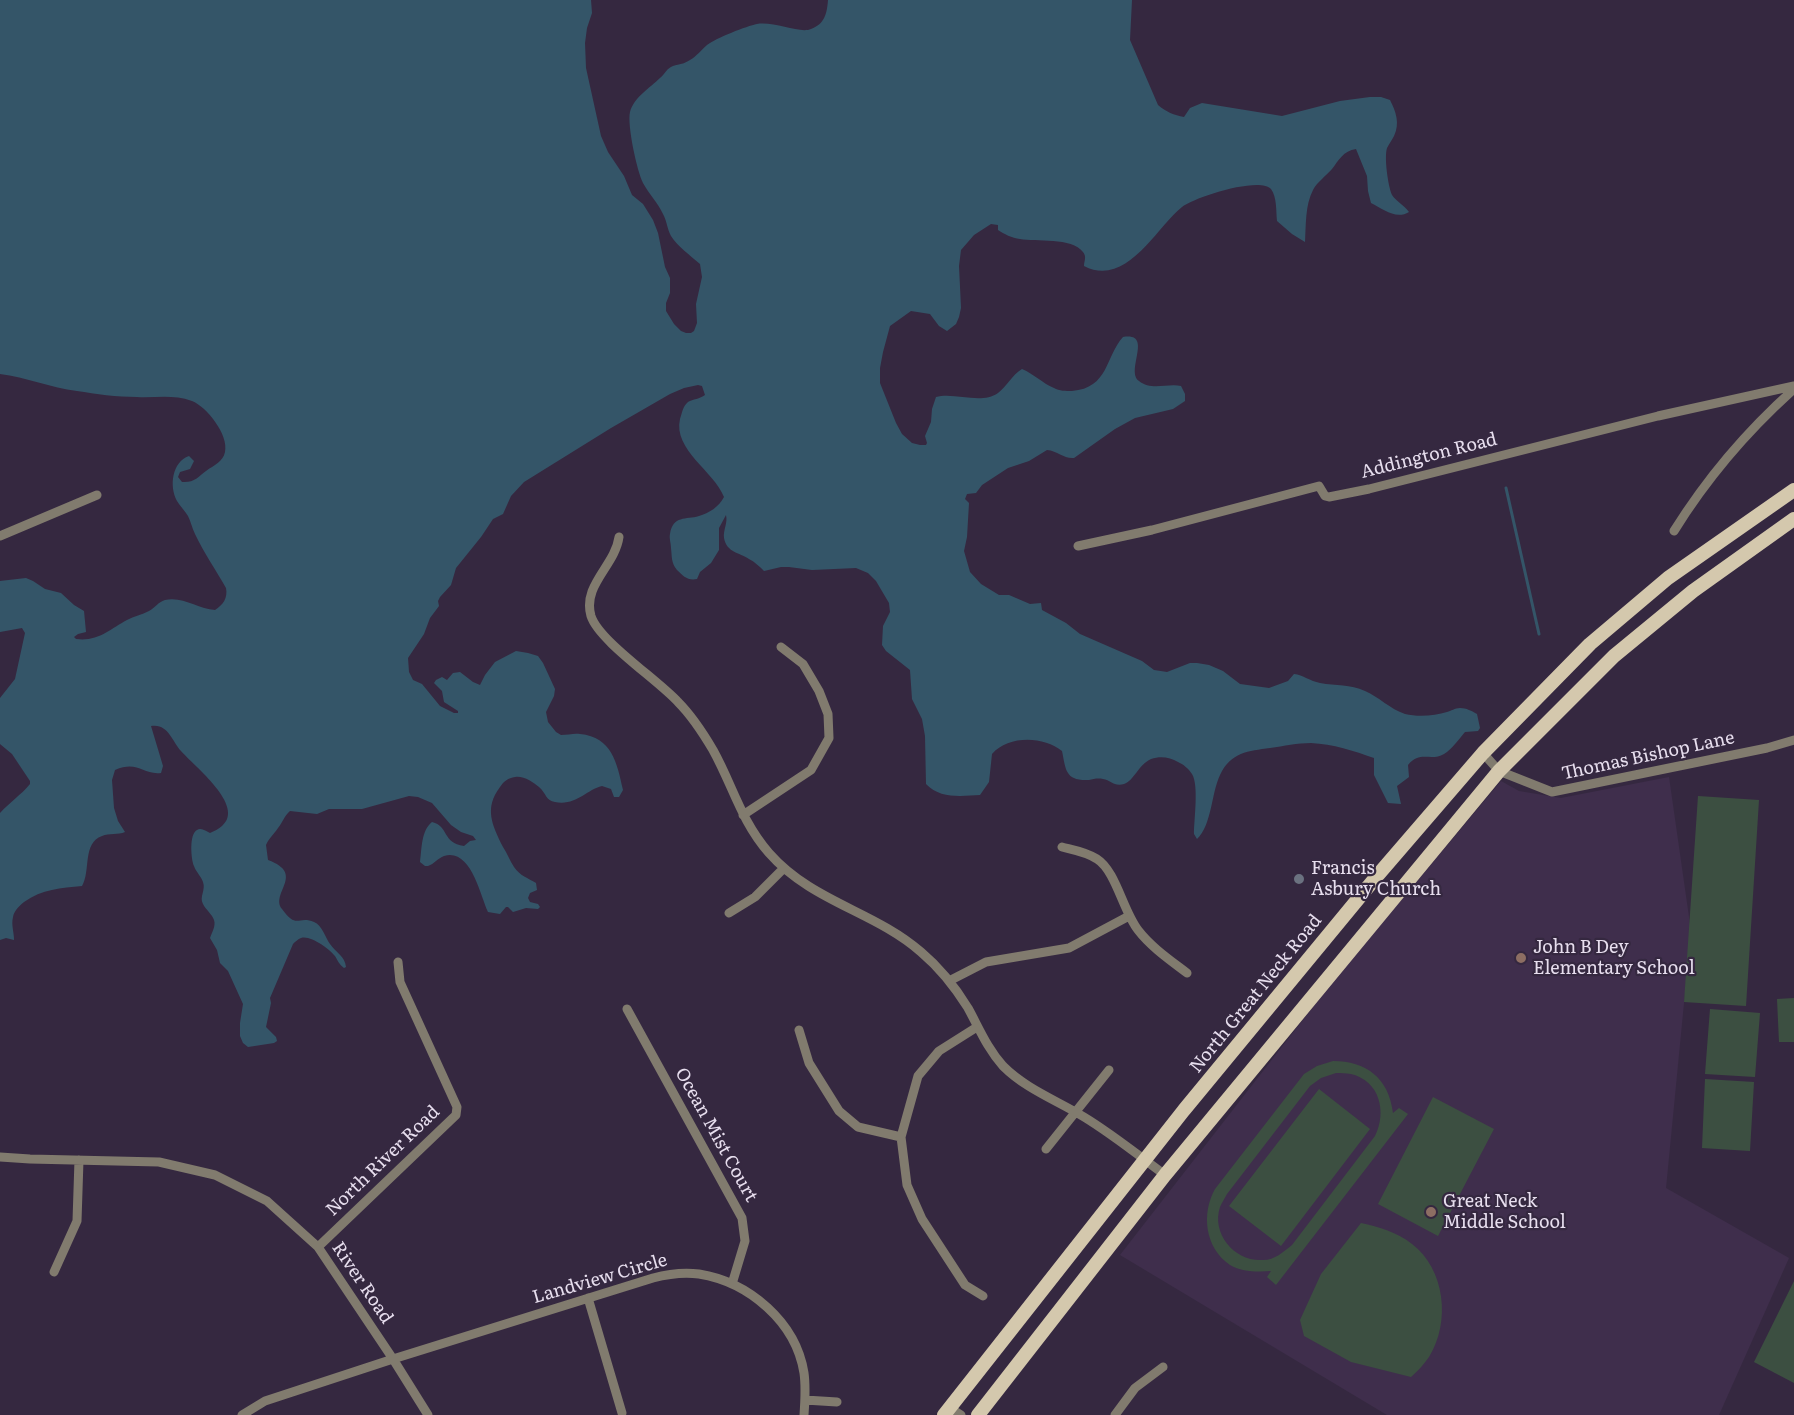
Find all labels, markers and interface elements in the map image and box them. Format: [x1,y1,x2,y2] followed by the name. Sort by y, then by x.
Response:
[1359,429,1499,483] street label: Addington Road
[1560,727,1736,785] street label: Thomas Bishop Lane
[1311,858,1441,900] place label: Francis Asbury Church
[1292,872,1306,886] marker: Francis Asbury Church
[1185,910,1327,1078] street label: North Great Neck Road
[1533,937,1695,980] place label: John B Dey Elementary School
[1514,951,1528,965] marker: John B Dey Elementary School
[670,1064,762,1206] street label: Ocean Mist Court
[322,1101,444,1221] street label: North River Road
[1443,1191,1566,1234] place label: Great Neck Middle School
[1424,1205,1438,1219] marker: Great Neck Middle School
[327,1238,397,1328] street label: River Road
[530,1249,670,1309] street label: Landview Circle

